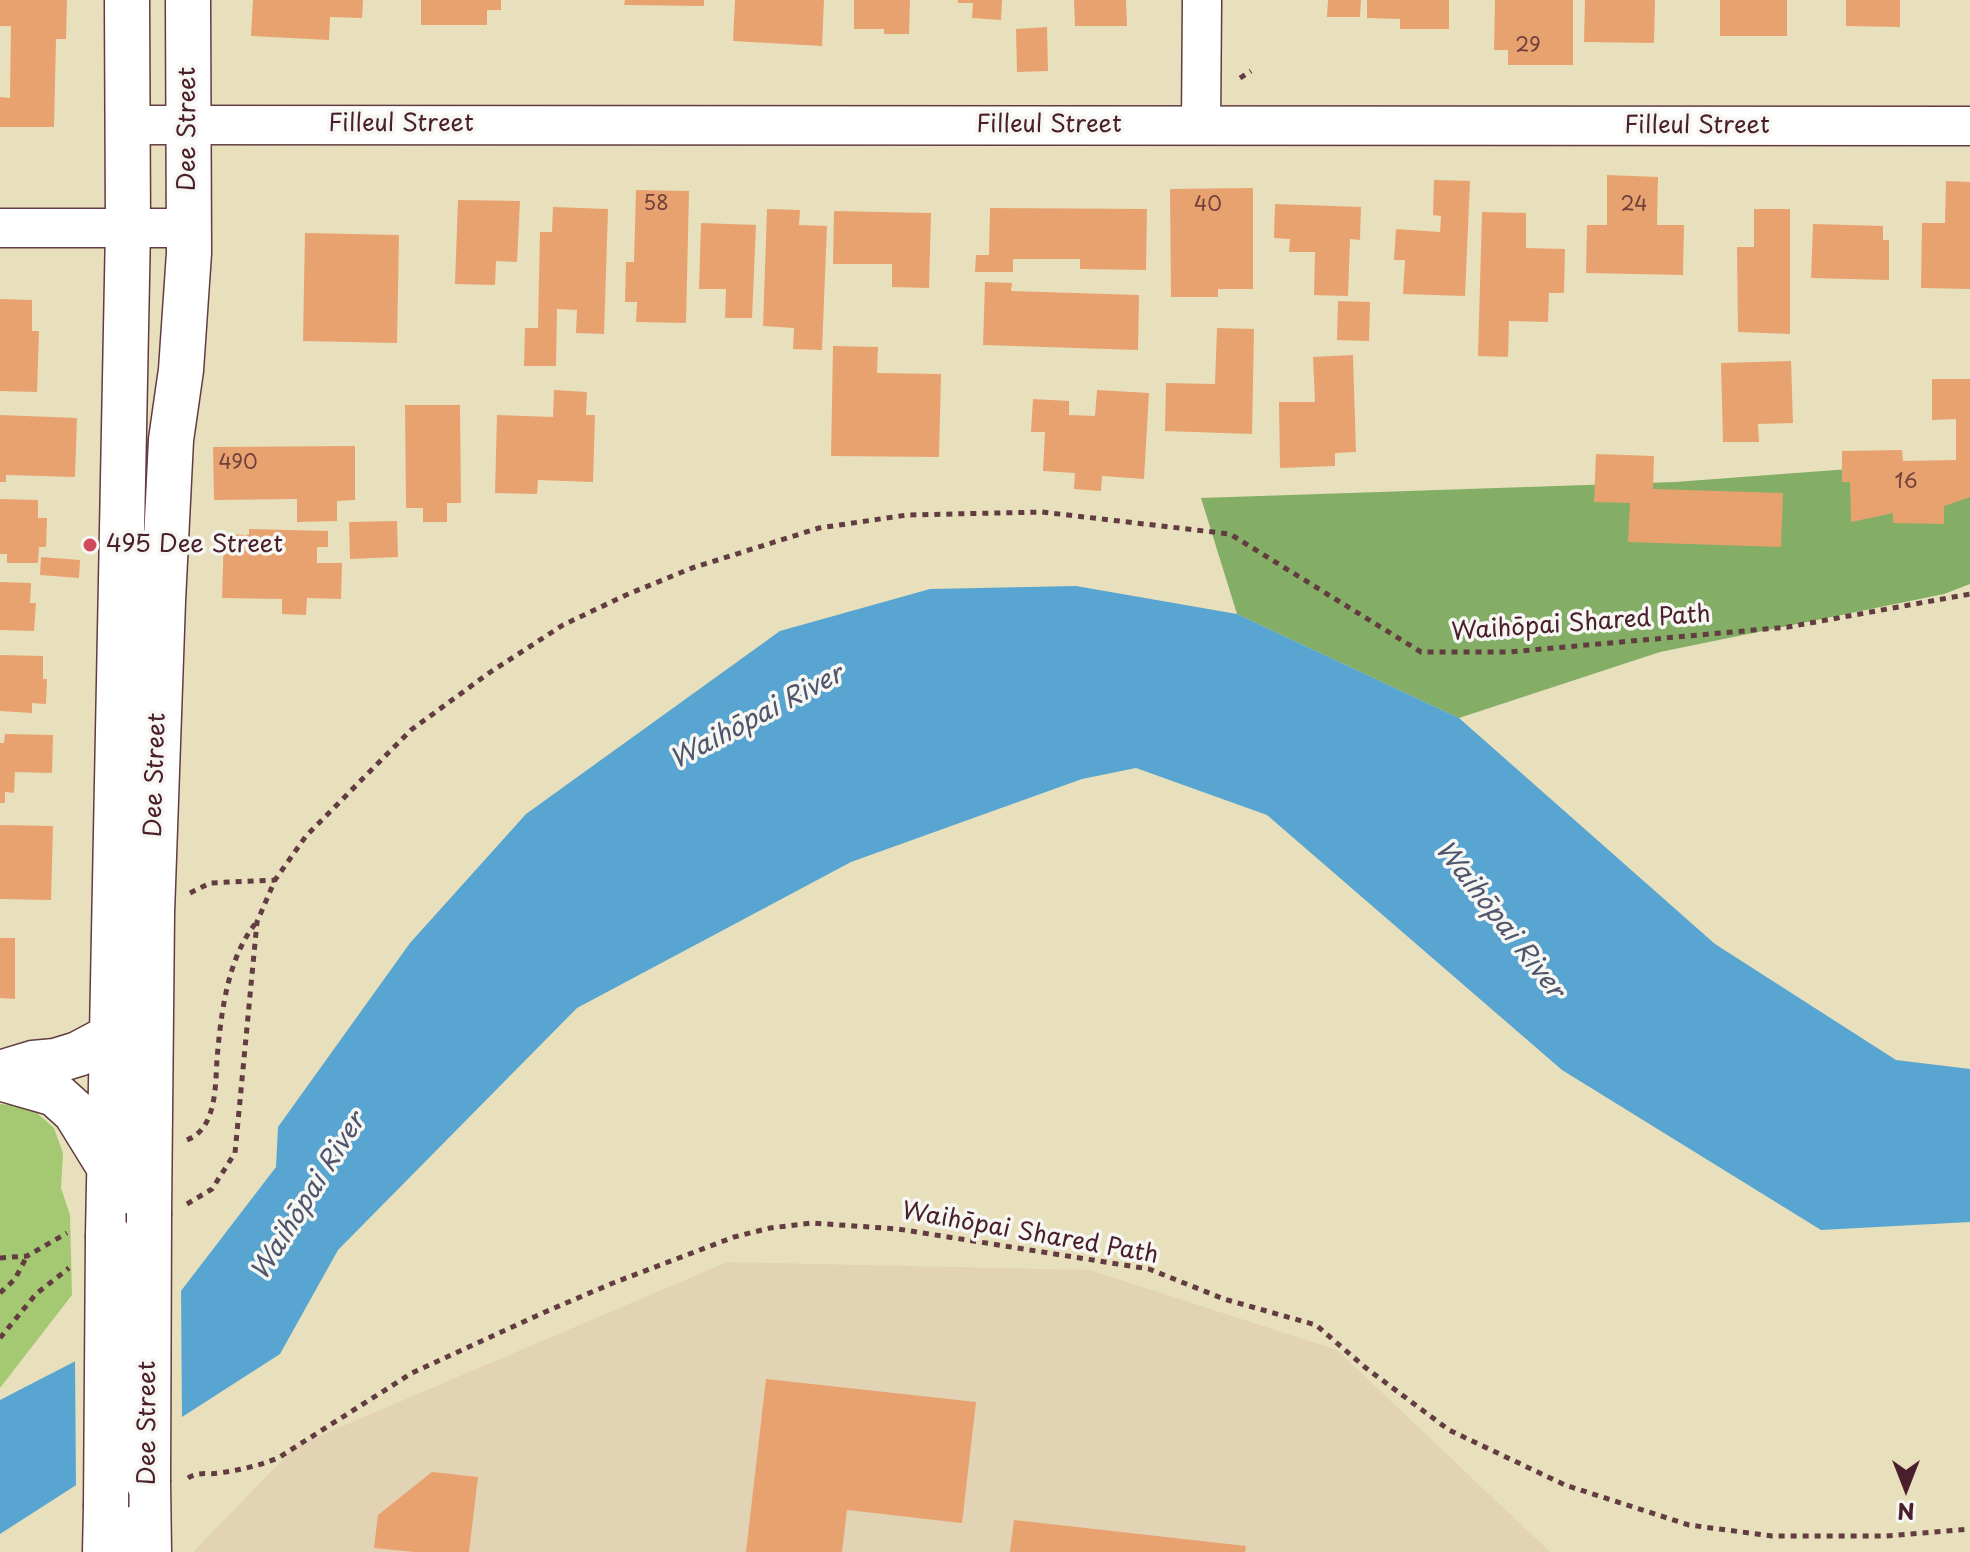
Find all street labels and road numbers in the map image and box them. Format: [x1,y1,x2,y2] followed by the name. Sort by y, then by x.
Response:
[174,67,202,191] street label: Dee Street
[328,110,474,138] street label: Filleul Street
[976,111,1122,139] street label: Filleul Street
[1624,112,1770,140] street label: Filleul Street
[1451,601,1711,647] street label: Waihōpai Shared Path
[139,712,173,838] street label: Dee Street
[900,1197,1160,1271] street label: Waihōpai Shared Path
[134,1361,162,1485] street label: Dee Street

